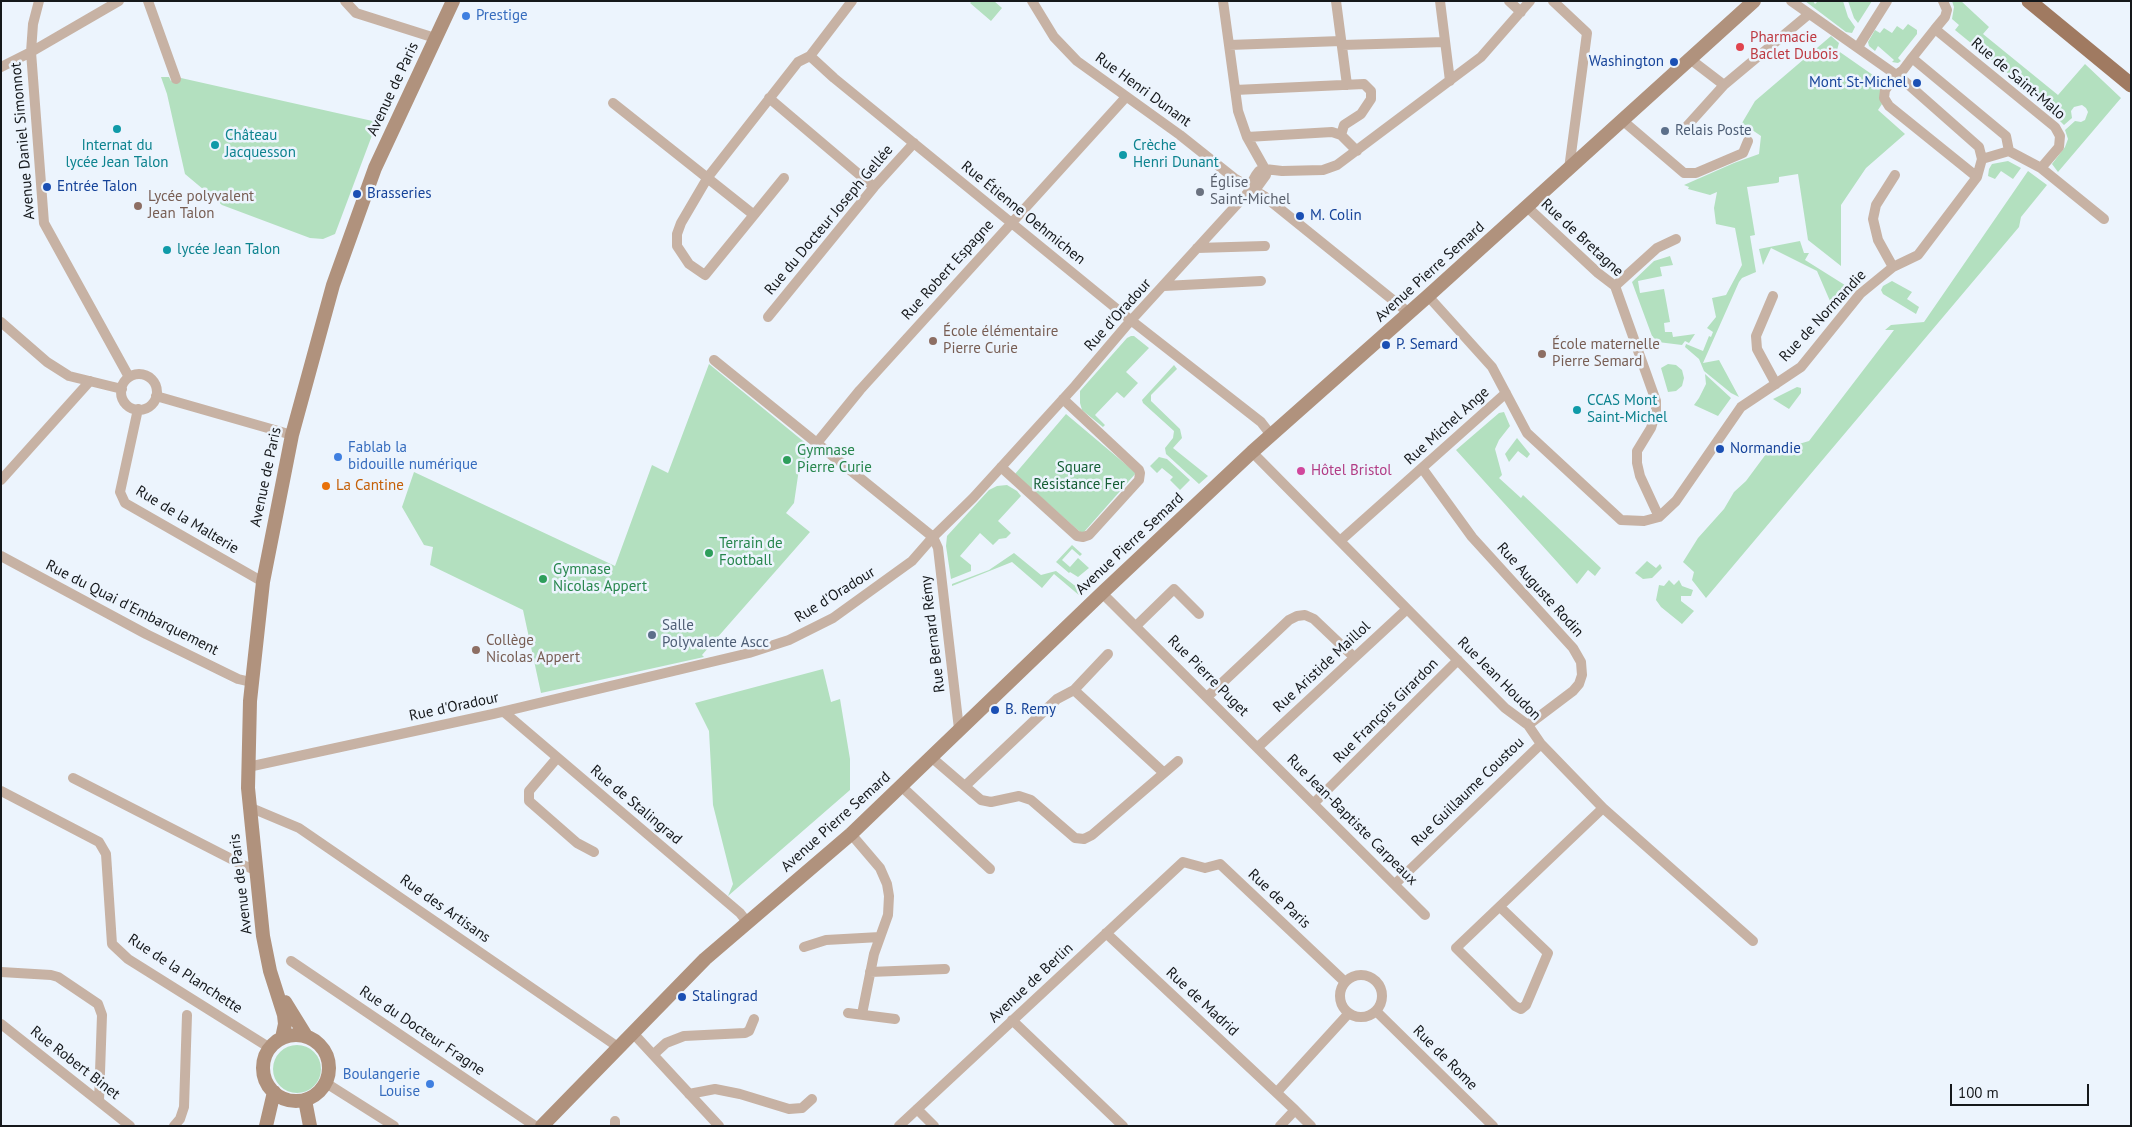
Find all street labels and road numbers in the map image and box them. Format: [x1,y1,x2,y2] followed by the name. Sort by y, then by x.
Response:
[1967,34,2069,124] street label: Rue de Saint-Malo
[363,39,423,139] street label: Avenue de Paris
[1091,49,1195,131] street label: Rue Henri Dunant
[7,61,39,221] street label: Avenue Daniel Simonnot
[761,141,897,299] street label: Rue du Docteur Joseph Gellée
[957,157,1089,269] street label: Rue Étienne Oehmichen
[1537,195,1627,281] street label: Rue de Bretagne
[898,216,998,324] street label: Rue Robert Espagne
[1372,218,1488,326] street label: Avenue Pierre Semard
[1776,266,1870,366] street label: Rue de Normandie
[1081,275,1155,355] street label: Rue d'Oradour
[1401,383,1493,469] street label: Rue Michel Ange
[247,426,285,528] street label: Avenue de Paris
[132,482,242,558] street label: Rue de la Malterie
[1072,489,1188,599] street label: Avenue Pierre Semard
[1493,539,1587,641] street label: Rue Auguste Rodin
[43,557,221,659] street label: Rue du Quai d'Embarquement
[792,563,878,627] street label: Rue d'Oradour
[917,574,949,694] street label: Rue Bernard Rémy
[1270,617,1374,717] street label: Rue Aristide Maillol
[1164,632,1252,720] street label: Rue Pierre Puget
[1454,634,1544,724] street label: Rue Jean Houdon
[1330,655,1442,767] street label: Rue François Girardon
[407,689,501,725] street label: Rue d'Oradour
[1408,734,1528,850] street label: Rue Guillaume Coustou
[1283,751,1421,889] street label: Rue Jean-Baptiste Carpeaux
[587,761,685,849] street label: Rue de Stalingrad
[778,768,894,876] street label: Avenue Pierre Semard
[226,833,256,935] street label: Avenue de Paris
[1244,866,1314,932] street label: Rue de Paris
[396,871,494,947] street label: Rue des Artisans
[124,930,246,1018] street label: Rue de la Planchette
[985,939,1077,1027] street label: Avenue de Berlin
[1162,964,1242,1040] street label: Rue de Madrid
[356,982,488,1080] street label: Rue du Docteur Fragne
[27,1022,123,1104] street label: Rue Robert Binet
[1409,1022,1481,1094] street label: Rue de Rome

